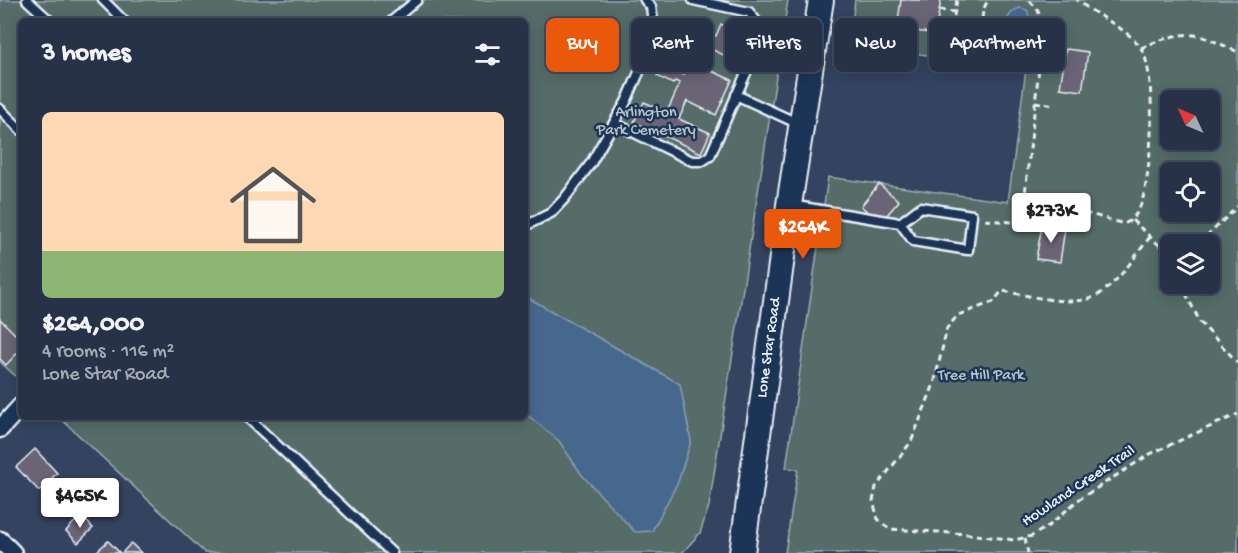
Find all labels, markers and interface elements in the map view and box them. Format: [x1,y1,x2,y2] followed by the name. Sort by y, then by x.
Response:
[546,18,619,72] chip: Buy
[631,18,713,72] chip: Rent
[725,18,822,72] chip: Filters
[834,18,917,72] chip: New
[929,18,1065,72] chip: Apartment
[471,38,504,71] icon: filters
[42,39,131,70] text: 3 homes
[1160,90,1220,150] north arrow
[1160,90,1220,294] map controls
[595,104,696,141] park label: Arlington Park Cemetery
[219,151,327,259] icon: home
[1160,162,1220,222] button: locate
[1009,193,1093,244] pin: $273K
[1026,201,1076,224] text: $273K
[761,209,845,260] pin: $264K
[778,217,828,240] text: $264K
[1160,234,1220,294] button: layers
[754,295,787,399] street label: Lone Star Road
[42,310,144,341] text: $264,000
[42,341,175,364] text: 4 rooms · 116 m²
[42,364,168,387] text: Lone Star Road
[937,367,1026,386] park label: Tree Hill Park
[1019,442,1139,532] street label: Howland Creek Trail
[38,478,122,529] pin: $465K
[55,486,105,509] text: $465K

